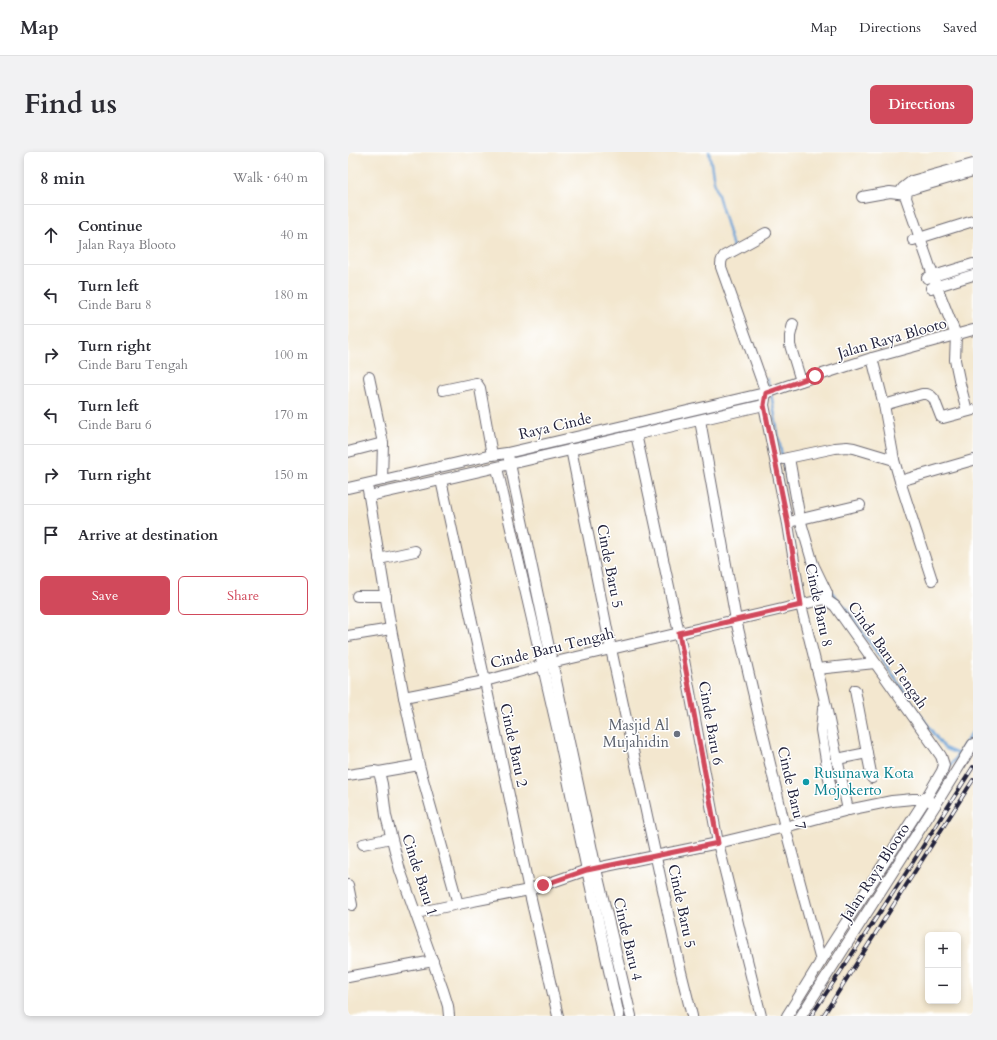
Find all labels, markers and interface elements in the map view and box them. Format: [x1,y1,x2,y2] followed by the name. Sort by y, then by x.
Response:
[20,15,59,41] text: Map
[811,18,837,37] text: Map
[859,18,921,37] text: Directions
[943,18,977,37] text: Saved
[24,85,117,123] text: Find us
[870,85,973,124] button: Directions
[40,167,85,190] text: 8 min
[233,169,308,187] text: Walk · 640 m
[78,216,143,236] text: Continue
[40,224,62,246] icon: ahead
[280,226,308,244] text: 40 m
[78,236,176,254] text: Jalan Raya Blooto
[78,276,139,296] text: Turn left
[40,284,62,306] icon: left
[274,286,308,304] text: 180 m
[78,296,152,314] text: Cinde Baru 8
[833,313,949,364] street label: Jalan Raya Blooto
[78,336,151,356] text: Turn right
[40,344,62,366] icon: right
[274,346,308,364] text: 100 m
[78,356,188,374] text: Cinde Baru Tengah
[806,367,824,385] route start
[78,396,139,416] text: Turn left
[40,404,62,426] icon: left
[274,406,308,424] text: 170 m
[517,408,594,444] street label: Raya Cinde
[78,416,152,434] text: Cinde Baru 6
[40,464,62,486] icon: right
[78,465,151,485] text: Turn right
[274,466,308,484] text: 150 m
[592,522,628,610] street label: Cinde Baru 5
[40,524,62,546] icon: arrive
[78,525,218,545] text: Arrive at destination
[800,561,838,649] street label: Cinde Baru 8
[40,576,170,615] button: Save
[178,576,308,615] button: Share
[843,597,933,713] street label: Cinde Baru Tengah
[488,623,617,673] street label: Cinde Baru Tengah
[694,679,728,767] street label: Cinde Baru 6
[495,701,533,789] street label: Cinde Baru 2
[603,715,669,752] place label: Masjid Al Mujahidin
[672,729,682,739] marker: Masjid Al Mujahidin
[773,744,811,832] street label: Cinde Baru 7
[814,763,914,800] place label: Rusunawa Kota Mojokerto
[801,777,811,787] marker: Rusunawa Kota Mojokerto
[835,819,914,926] street label: Jalan Raya Blooto
[397,831,443,919] street label: Cinde Baru 1
[663,862,701,950] street label: Cinde Baru 5
[534,876,552,894] route end
[609,895,647,983] street label: Cinde Baru 4
[925,932,961,1004] map controls
[925,932,961,968] button: +
[925,968,961,1004] button: −

